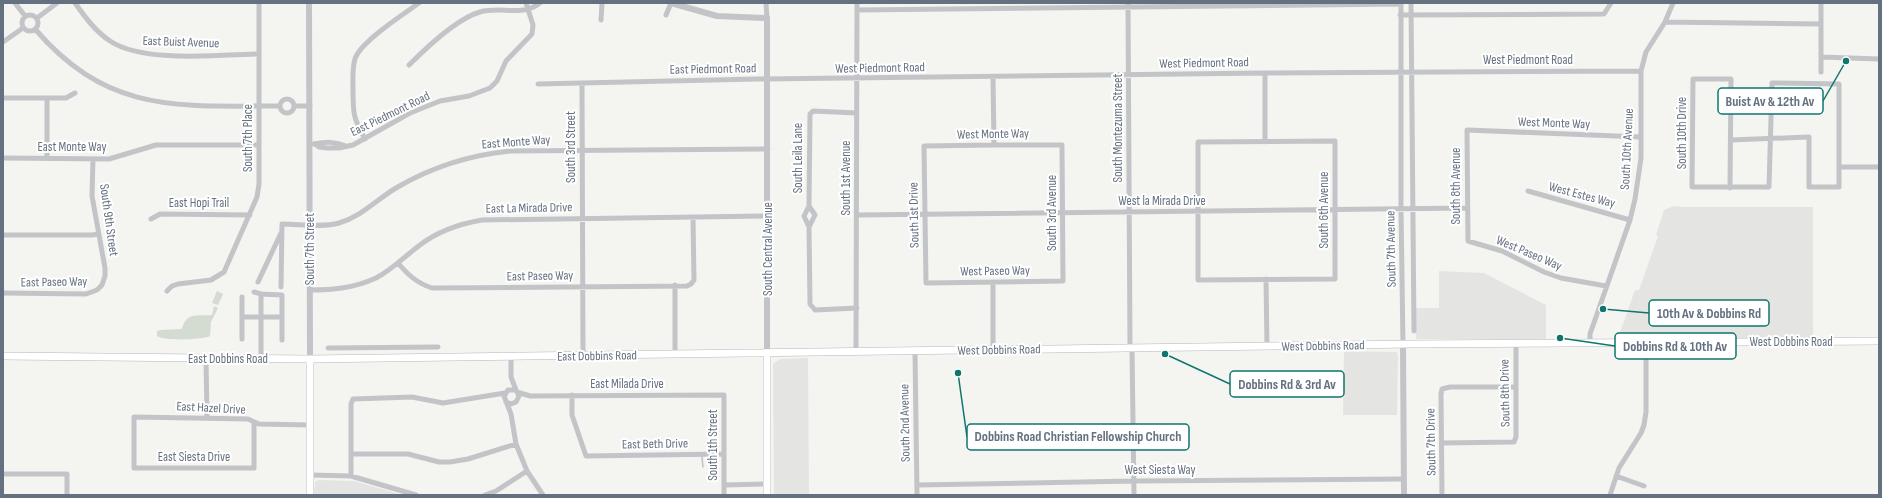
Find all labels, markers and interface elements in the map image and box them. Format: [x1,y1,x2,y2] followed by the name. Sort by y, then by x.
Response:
[142,33,220,51] street label: East Buist Avenue
[1483,52,1573,68] street label: West Piedmont Road
[1159,54,1249,72] street label: West Piedmont Road
[835,59,925,77] street label: West Piedmont Road
[670,60,756,78] street label: East Piedmont Road
[1110,74,1126,182] street label: South Montezuma Street
[348,88,432,140] street label: East Piedmont Road
[1718,88,1823,114] callout: Buist Av & 12th Av
[1726,93,1815,110] text: Buist Av & 12th Av
[1674,97,1690,169] street label: South 10th Drive
[240,104,256,172] street label: South 7th Place
[1617,108,1637,190] street label: South 10th Avenue
[563,111,579,183] street label: South 3rd Street
[1518,114,1590,132] street label: West Monte Way
[790,123,806,193] street label: South Leila Lane
[957,125,1029,143] street label: West Monte Way
[481,132,551,152] street label: East Monte Way
[38,139,106,155] street label: East Monte Way
[838,140,854,216] street label: South 1st Avenue
[1448,147,1464,225] street label: South 8th Avenue
[1316,171,1332,249] street label: South 6th Avenue
[1044,175,1060,251] street label: South 3rd Avenue
[1547,178,1617,212] street label: West Estes Way
[905,182,923,248] street label: South 1st Drive
[96,183,122,257] street label: South 9th Street
[1118,193,1206,209] street label: West la Mirada Drive
[169,195,229,211] street label: East Hopi Trail
[486,199,572,217] street label: East La Mirada Drive
[760,202,776,296] street label: South Central Avenue
[1382,211,1400,287] street label: South 7th Avenue
[302,213,318,285] street label: South 7th Street
[1494,232,1564,274] street label: West Paseo Way
[960,262,1030,280] street label: West Paseo Way
[507,267,573,285] street label: East Paseo Way
[21,273,87,291] street label: East Paseo Way
[1649,300,1769,326] callout: 10th Av & Dobbins Rd
[1657,305,1761,322] text: 10th Av & Dobbins Rd
[1615,333,1736,359] callout: Dobbins Rd & 10th Av
[1749,334,1833,350] street label: West Dobbins Road
[1281,337,1365,355] street label: West Dobbins Road
[1623,338,1727,355] text: Dobbins Rd & 10th Av
[957,341,1041,359] street label: West Dobbins Road
[557,347,637,365] street label: East Dobbins Road
[188,351,268,367] street label: East Dobbins Road
[1496,359,1514,427] street label: South 8th Drive
[1230,371,1344,397] callout: Dobbins Rd & 3rd Av
[590,376,664,392] street label: East Milada Drive
[1238,376,1336,393] text: Dobbins Rd & 3rd Av
[896,384,914,462] street label: South 2nd Avenue
[176,398,246,418] street label: East Hazel Drive
[1422,408,1440,476] street label: South 7th Drive
[705,409,721,481] street label: South 1th Street
[967,424,1189,450] callout: Dobbins Road Christian Fellowship Church
[975,428,1181,445] text: Dobbins Road Christian Fellowship Church
[622,435,688,453] street label: East Beth Drive
[158,449,230,465] street label: East Siesta Drive
[1124,462,1196,478] street label: West Siesta Way

